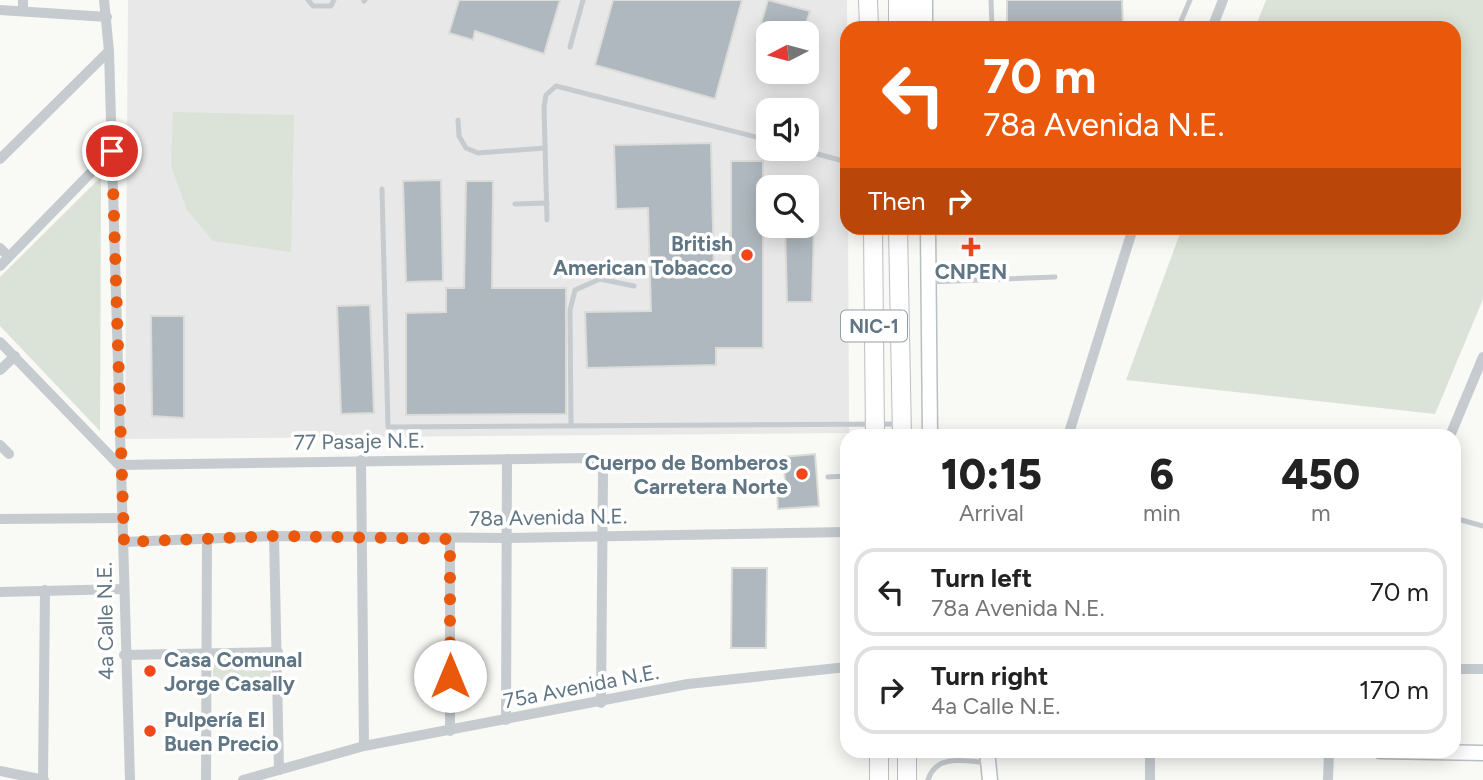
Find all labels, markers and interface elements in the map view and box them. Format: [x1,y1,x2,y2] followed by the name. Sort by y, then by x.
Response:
[756,21,819,84] north arrow
[756,21,819,238] map controls
[983,46,1096,105] text: 70 m
[868,49,959,140] icon: left
[756,98,819,161] button: sound
[983,106,1224,144] text: 78a Avenida N.E.
[82,121,142,181] pin
[93,132,131,170] icon: arrive
[756,175,819,238] button: search
[940,182,978,220] icon: right
[868,185,926,217] text: Then
[553,231,733,280] place label: British American Tobacco
[963,239,979,255] marker: CNPEN
[739,247,755,263] marker: British American Tobacco
[935,259,1007,284] place label: CNPEN
[841,310,907,342] road number: NIC-1
[293,427,425,455] street label: 77 Pasaje N.E.
[941,449,1042,500] text: 10:15
[1149,449,1174,500] text: 6
[1281,449,1360,500] text: 450
[585,450,788,499] place label: Cuerpo de Bomberos Carretera Norte
[794,466,810,482] marker: Cuerpo de Bomberos Carretera Norte
[959,499,1024,527] text: Arrival
[1143,499,1181,527] text: min
[1311,499,1331,527] text: m
[469,503,627,531] street label: 78a Avenida N.E.
[91,562,119,680] street label: 4a Calle N.E.
[931,562,1032,594] text: Turn left
[872,573,910,611] icon: left
[1370,576,1429,608] text: 70 m
[931,594,1104,622] text: 78a Avenida N.E.
[413,639,487,713] position arrow
[164,647,302,696] place label: Casa Comunal Jorge Casally
[501,659,661,713] street label: 75a Avenida N.E.
[931,660,1048,692] text: Turn right
[142,663,158,679] marker: Casa Comunal Jorge Casally
[872,671,910,709] icon: right
[1359,674,1429,706] text: 170 m
[931,692,1060,720] text: 4a Calle N.E.
[164,707,279,756] place label: Pulpería El Buen Precio
[142,723,158,739] marker: Pulpería El Buen Precio

